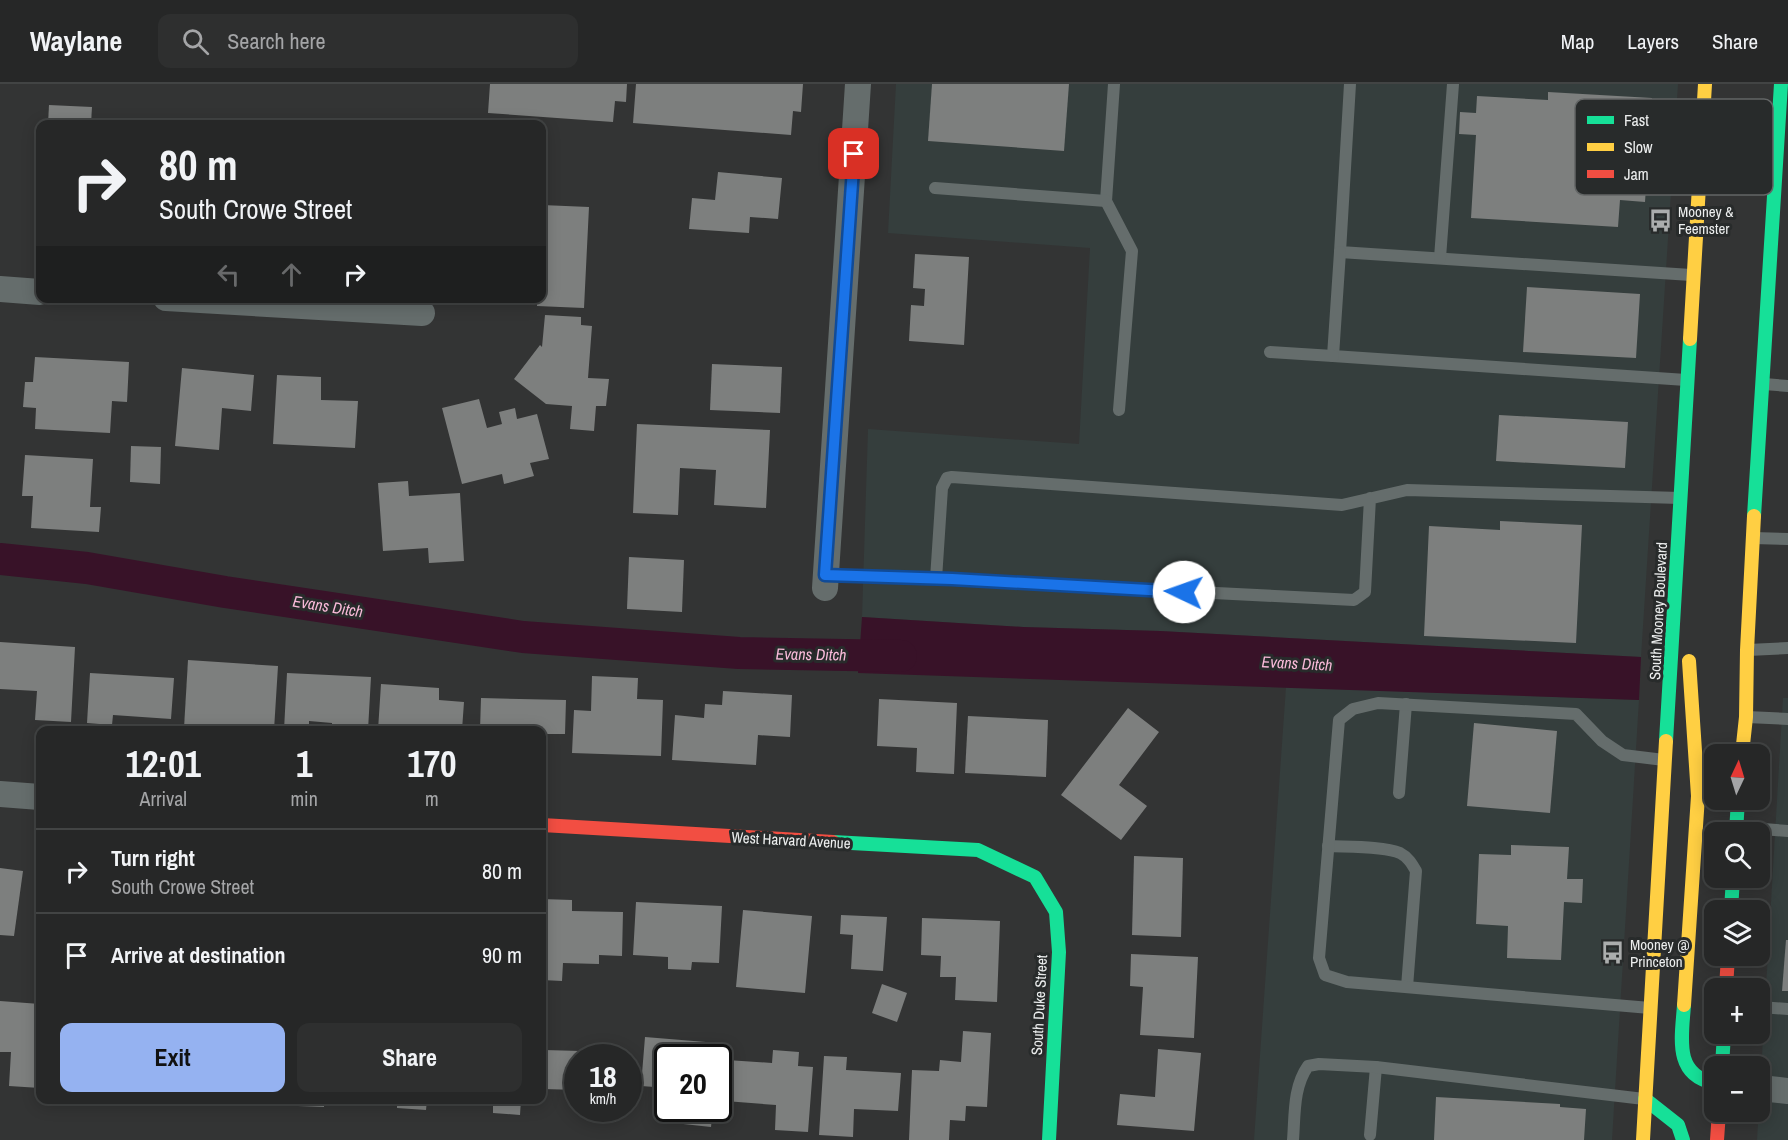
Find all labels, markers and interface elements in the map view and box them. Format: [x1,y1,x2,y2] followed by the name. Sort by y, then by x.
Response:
[158,14,578,68] search box
[30,22,122,60] text: Waylane
[179,25,212,58] icon: search
[227,26,326,56] text: Search here
[1561,27,1594,56] text: Map
[1627,27,1679,56] text: Layers
[1712,27,1758,56] text: Share
[1575,99,1773,195] legend
[1624,109,1649,131] text: Fast
[828,128,879,179] pin
[1624,136,1653,158] text: Slow
[159,137,238,193] text: 80 m
[837,137,870,170] icon: arrive
[60,144,138,222] icon: right
[1624,163,1649,185] text: Jam
[159,191,352,227] text: South Crowe Street
[1678,201,1734,239] place label: Mooney & Feemster
[1647,207,1673,233] bus stop icon: Mooney & Feemster
[212,258,245,291] icon: left
[275,258,308,291] icon: ahead
[338,258,371,291] icon: right
[1644,541,1672,681] street label: South Mooney Boulevard
[1152,560,1216,624] position arrow
[291,590,365,622] water label: Evans Ditch
[775,642,847,666] water label: Evans Ditch
[1261,650,1333,676] water label: Evans Ditch
[125,740,201,788] text: 12:01
[296,740,312,788] text: 1
[407,740,457,788] text: 170
[1704,744,1770,810] north arrow
[1704,744,1770,1122] map controls
[140,785,187,812] text: Arrival
[290,785,318,812] text: min
[425,785,439,812] text: m
[1704,822,1770,888] button: search
[731,826,851,854] street label: West Harvard Avenue
[111,843,195,873] text: Turn right
[60,855,93,888] icon: right
[482,856,522,886] text: 80 m
[111,873,254,900] text: South Crowe Street
[1704,900,1770,966] button: layers
[1630,934,1690,972] place label: Mooney @ Princeton
[60,939,93,972] icon: arrive
[111,940,285,970] text: Arrive at destination
[482,940,522,970] text: 90 m
[1599,940,1625,966] bus stop icon: Mooney @ Princeton
[1026,954,1052,1056] street label: South Duke Street
[1704,978,1770,1044] button: +
[60,1023,285,1092] button: Exit
[297,1023,522,1092] button: Share
[654,1044,732,1122] speed limit sign: 20
[589,1056,617,1096] text: 18
[1704,1056,1770,1122] button: −
[590,1088,616,1109] text: km/h

